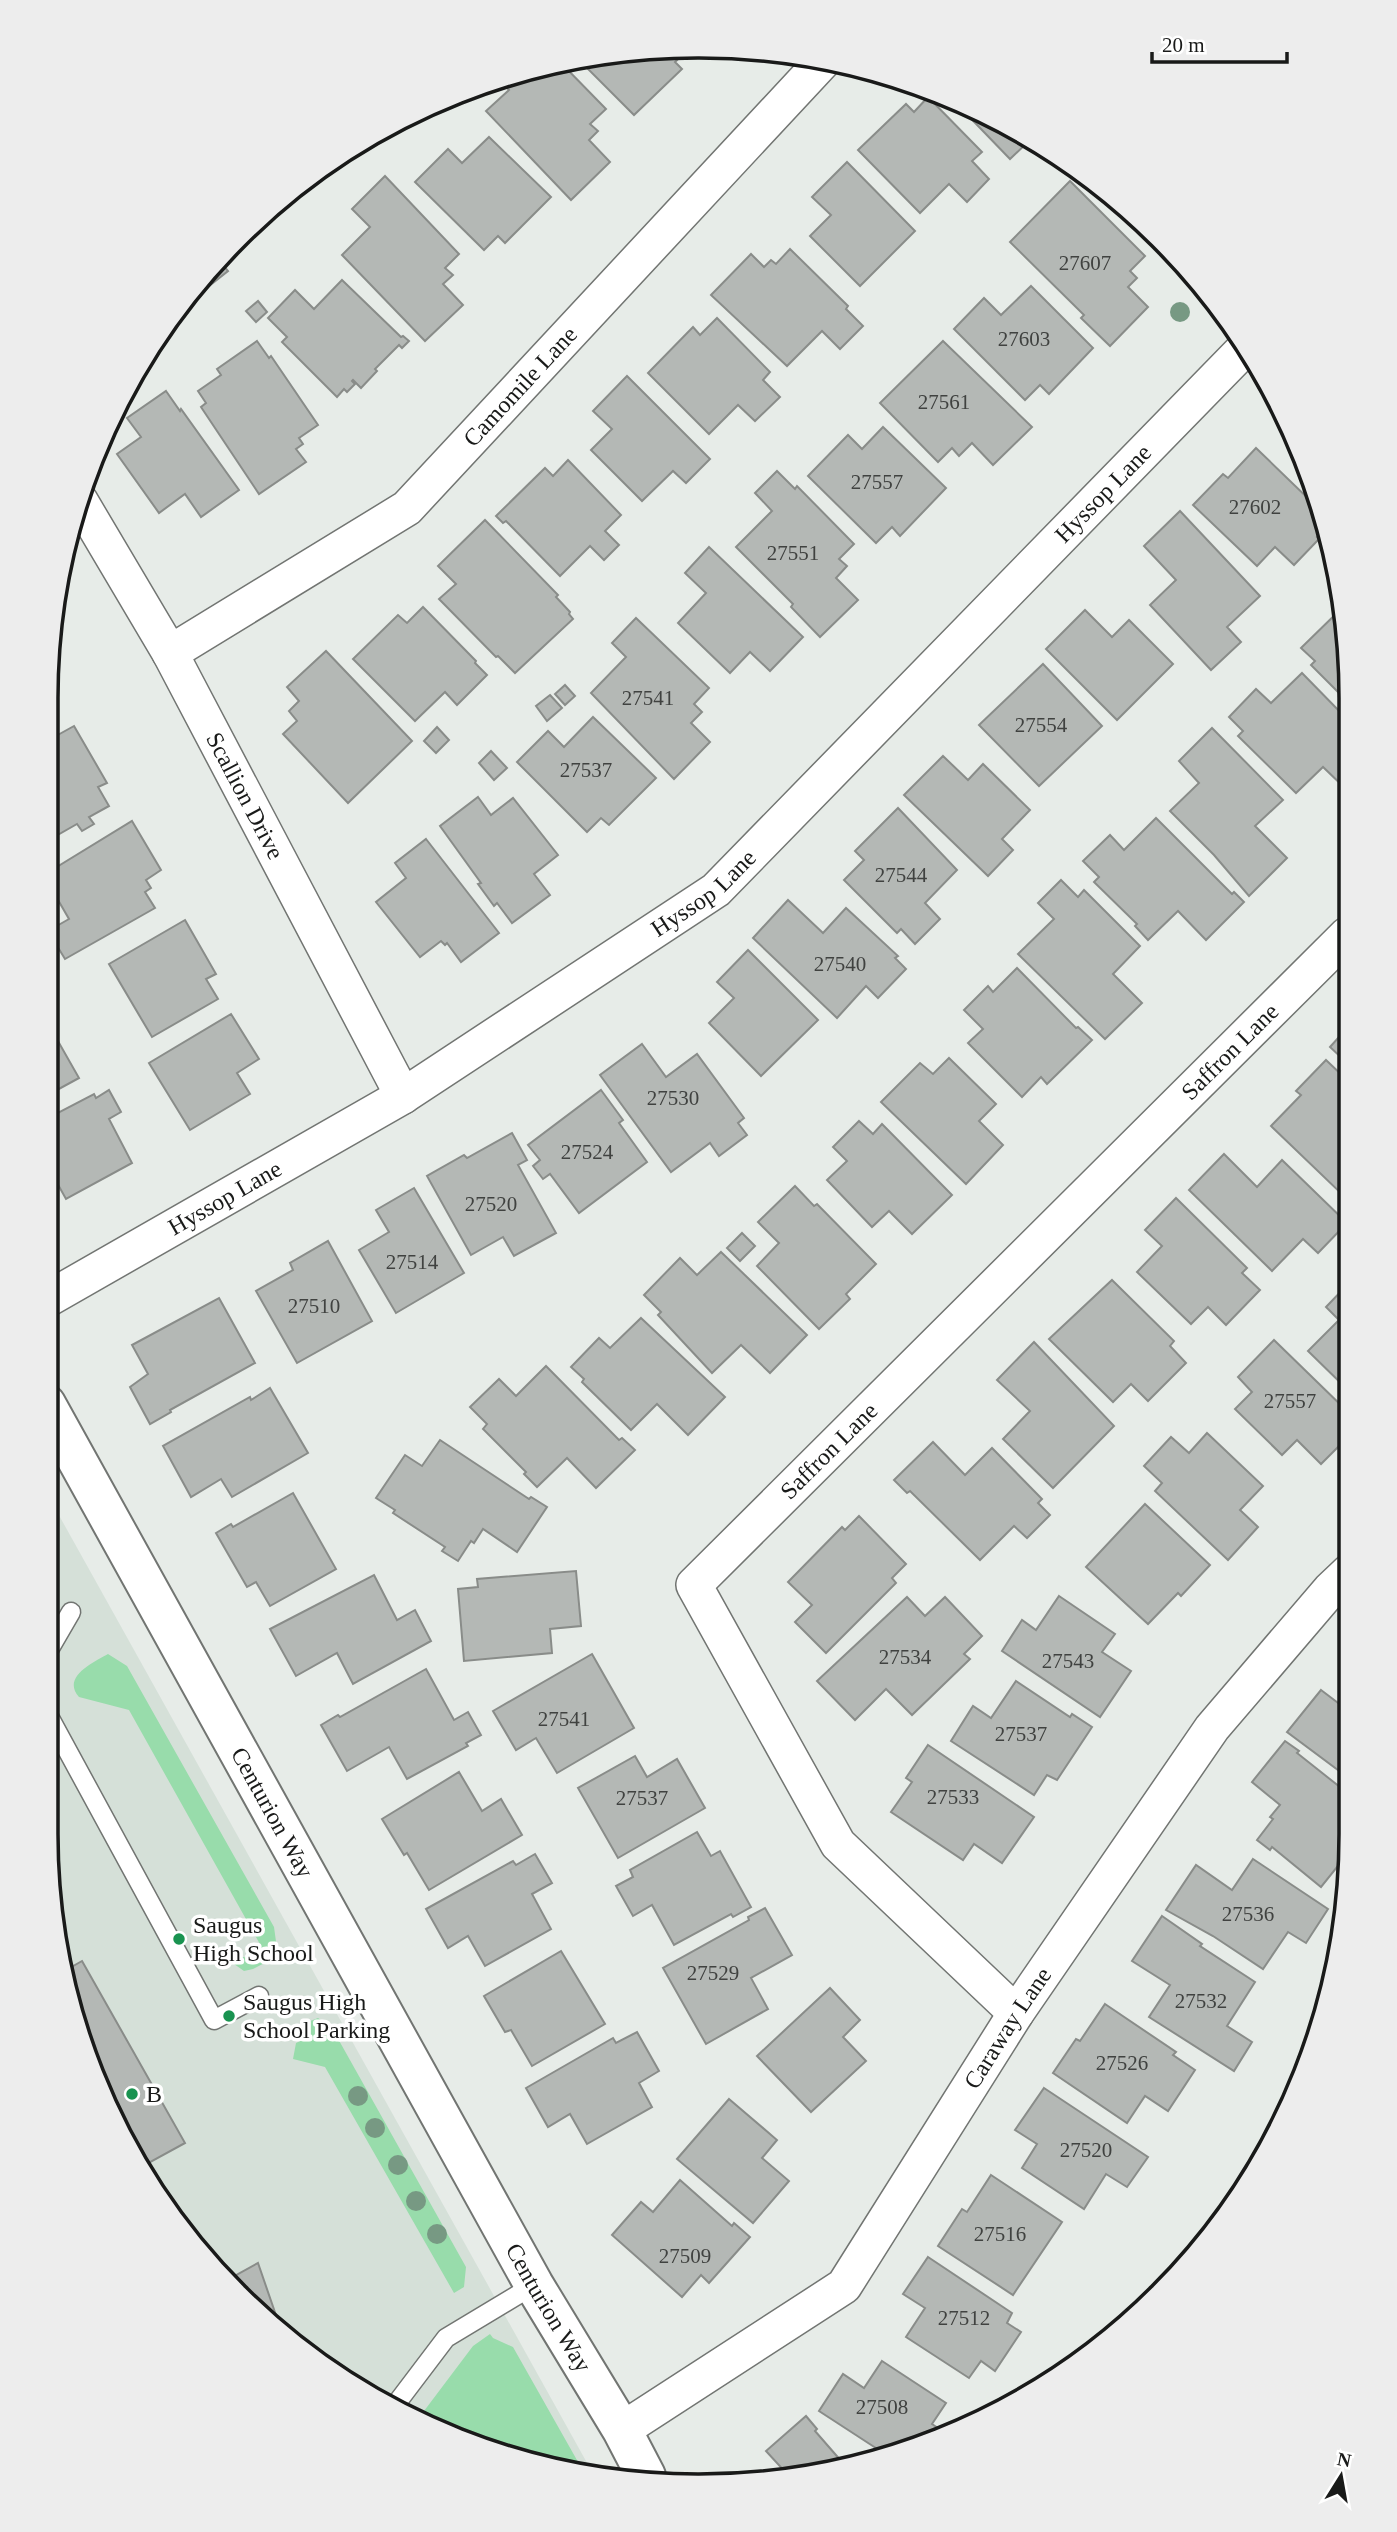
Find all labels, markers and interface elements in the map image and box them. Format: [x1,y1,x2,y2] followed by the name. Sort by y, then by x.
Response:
[1152,21,1287,65] scale bar
[1162,33,1205,57] text: 20 m
[1059,251,1111,275] house number: 27607
[458,321,582,452] street label: Camomile Lane
[998,327,1050,351] house number: 27603
[918,390,970,414] house number: 27561
[1050,439,1156,548] street label: Hyssop Lane
[851,470,903,494] house number: 27557
[1229,495,1281,519] house number: 27602
[767,541,819,565] house number: 27551
[622,686,674,710] house number: 27541
[1015,713,1068,737] house number: 27554
[201,728,289,864] street label: Scallion Drive
[560,758,612,782] house number: 27537
[646,844,761,942] street label: Hyssop Lane
[875,863,928,887] house number: 27544
[814,952,866,976] house number: 27540
[1176,998,1284,1105] street label: Saffron Lane
[647,1086,699,1110] house number: 27530
[561,1140,614,1164] house number: 27524
[164,1155,286,1240] street label: Hyssop Lane
[465,1192,517,1216] house number: 27520
[386,1250,439,1274] house number: 27514
[288,1294,340,1318] house number: 27510
[1264,1389,1316,1413] house number: 27557
[775,1397,882,1504] street label: Saffron Lane
[879,1645,932,1669] house number: 27534
[1042,1649,1094,1673] house number: 27543
[538,1707,590,1731] house number: 27541
[995,1722,1047,1746] house number: 27537
[226,1743,319,1882] street label: Centurion Way
[927,1785,979,1809] house number: 27533
[616,1786,668,1810] house number: 27537
[1222,1902,1274,1926] house number: 27536
[193,1912,314,1966] place label: Saugus High School
[171,1931,187,1947] marker: Saugus High School
[687,1961,739,1985] house number: 27529
[959,1962,1056,2093] street label: Caraway Lane
[243,1989,390,2043] place label: Saugus High School Parking
[1175,1989,1227,2013] house number: 27532
[221,2008,237,2024] marker: Saugus High School Parking
[1096,2051,1148,2075] house number: 27526
[146,2081,162,2107] place label: B
[124,2086,140,2102] marker: B
[1060,2138,1112,2162] house number: 27520
[974,2222,1026,2246] house number: 27516
[501,2239,597,2377] street label: Centurion Way
[659,2244,711,2268] house number: 27509
[938,2306,990,2330] house number: 27512
[856,2395,908,2419] house number: 27508
[1306,2441,1376,2511] north arrow
[1335,2448,1353,2471] text: N

